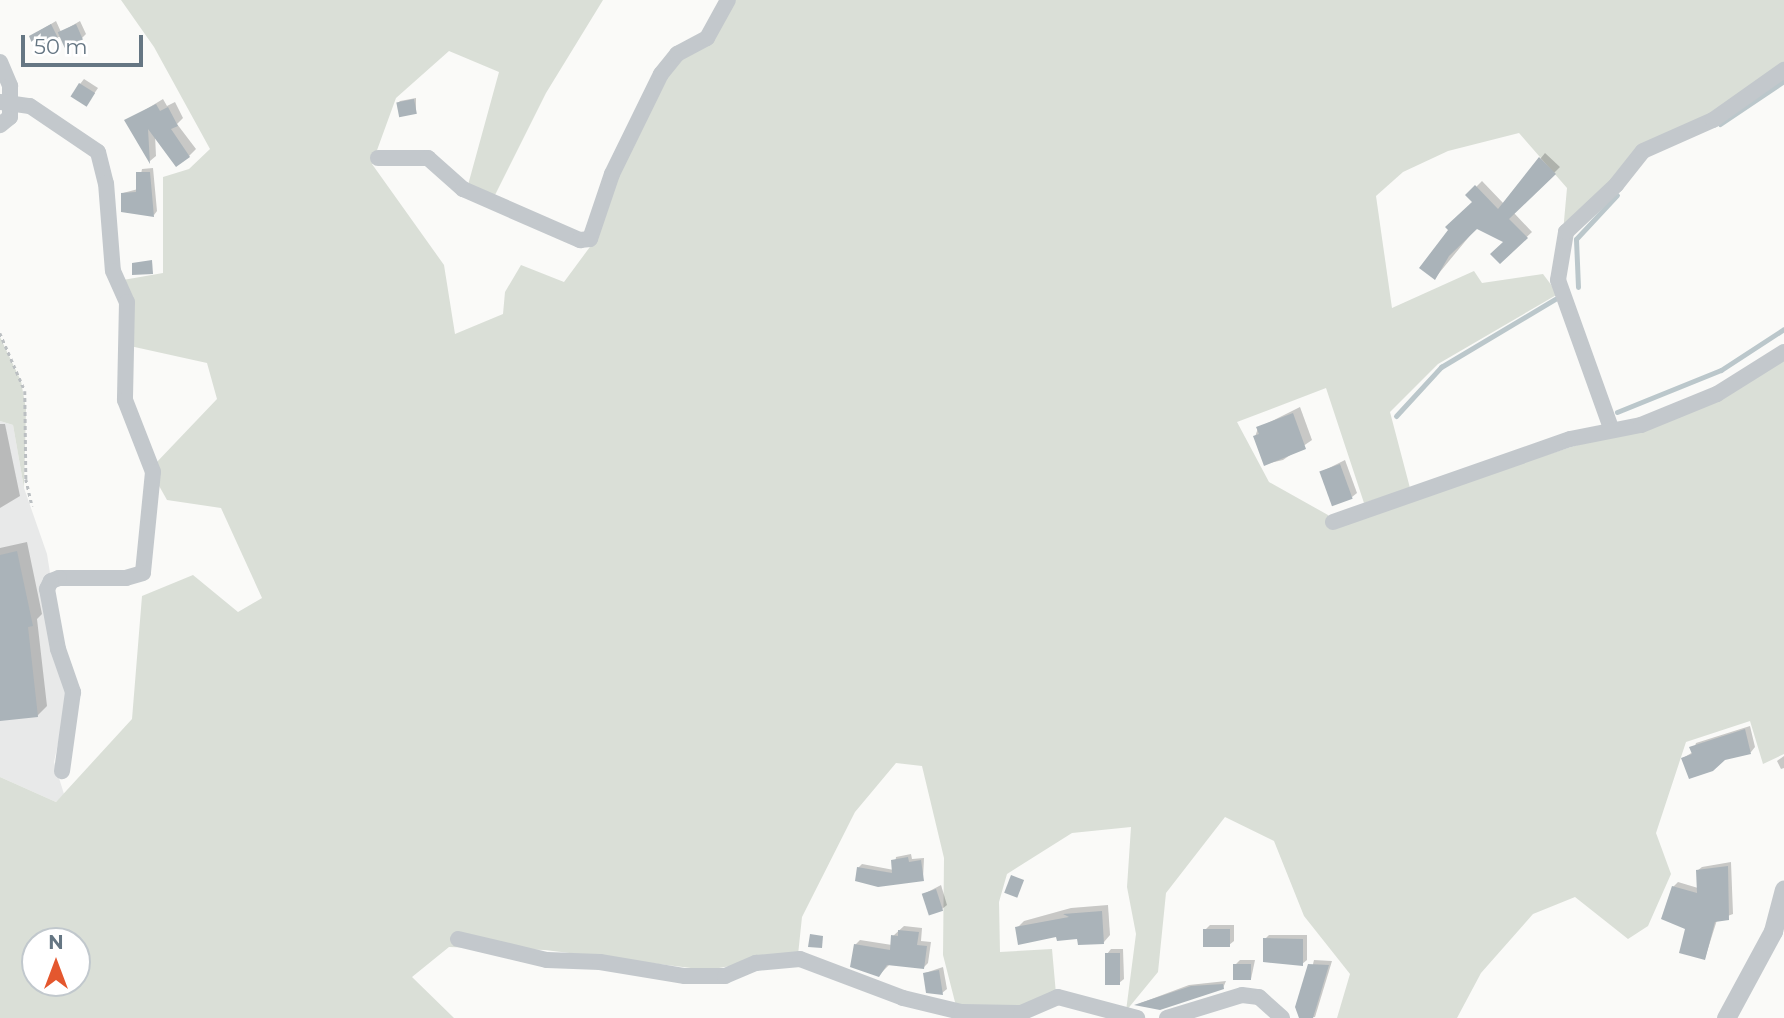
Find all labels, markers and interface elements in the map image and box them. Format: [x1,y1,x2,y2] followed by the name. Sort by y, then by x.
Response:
[24,21,147,65] scale bar
[34,34,88,59] text: 50 m
[21,927,91,997] north arrow
[48,931,64,954] text: N

